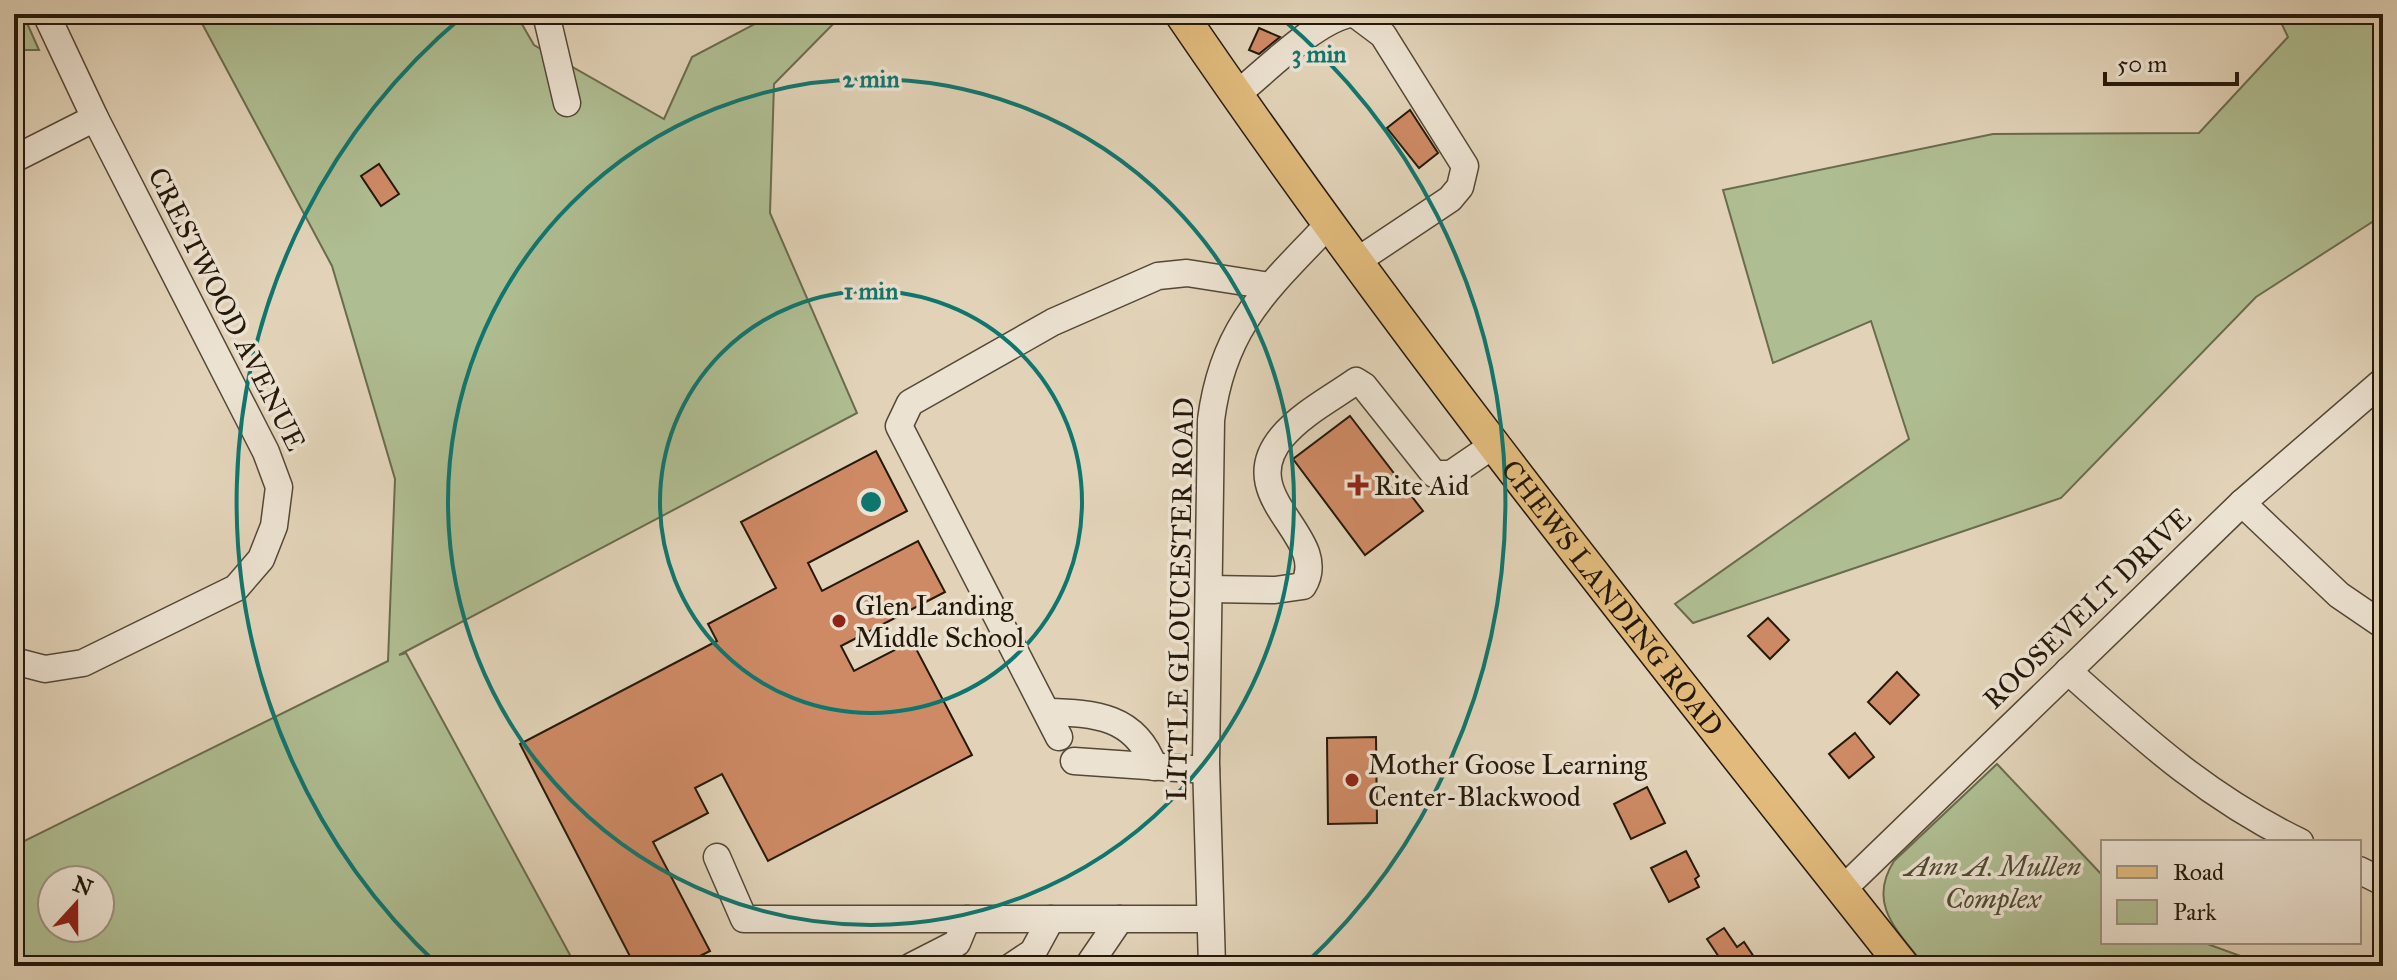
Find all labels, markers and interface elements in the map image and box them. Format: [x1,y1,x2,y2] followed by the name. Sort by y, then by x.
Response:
[2105,36,2237,86] scale bar
[1292,39,1346,69] text: 3 min
[2117,49,2167,79] text: 50 m
[843,64,899,94] text: 2 min
[140,162,314,456] street label: CRESTWOOD AVENUE
[844,276,898,306] text: 1 min
[1159,397,1201,801] street label: LITTLE GLOUCESTER ROAD
[1494,453,1731,743] street label: CHEWS LANDING ROAD
[1374,468,1469,503] place label: Rite Aid
[1349,476,1367,494] marker: Rite Aid
[857,488,885,516] centre of rings
[1976,500,2198,716] street label: ROOSEVELT DRIVE
[855,588,1025,655] place label: Glen Landing Middle School
[830,612,848,630] marker: Glen Landing Middle School
[1368,747,1648,814] place label: Mother Goose Learning Center-Blackwood
[1343,771,1361,789] marker: Mother Goose Learning Center-Blackwood
[2101,840,2361,944] legend
[1902,849,2081,916] park label: Ann A. Mullen Complex
[2173,857,2224,887] text: Road
[36,864,116,944] north arrow
[69,870,97,902] text: N
[2173,897,2217,927] text: Park

